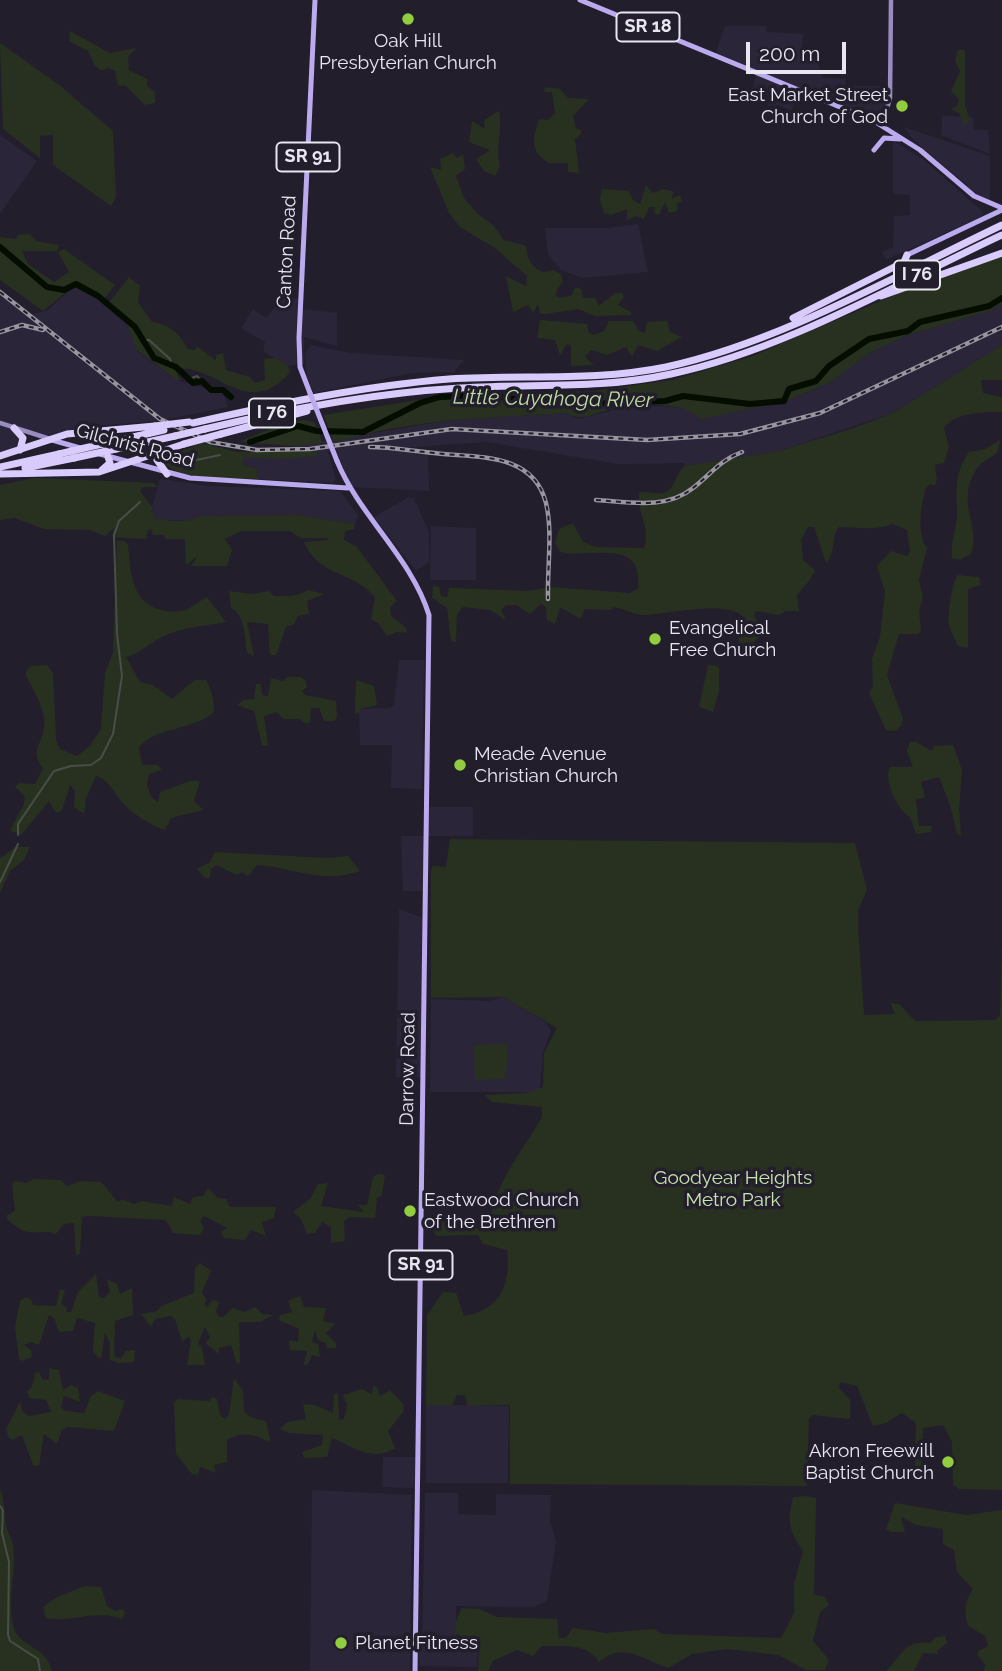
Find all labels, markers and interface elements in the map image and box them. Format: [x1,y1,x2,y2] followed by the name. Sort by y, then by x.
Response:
[400,11,416,27] marker: Oak Hill Presbyterian Church
[616,12,680,42] road number: SR 18
[750,28,850,72] scale bar
[319,30,497,74] place label: Oak Hill Presbyterian Church
[759,41,820,66] text: 200 m
[728,84,888,128] place label: East Market Street Church of God
[894,98,910,114] marker: East Market Street Church of God
[276,142,340,172] road number: SR 91
[273,195,301,309] street label: Canton Road
[894,260,940,290] road number: I 76
[453,385,653,413] water label: Little Cuyahoga River
[249,398,295,428] road number: I 76
[74,419,196,473] street label: Gilchrist Road
[669,617,776,661] place label: Evangelical Free Church
[647,631,663,647] marker: Evangelical Free Church
[474,743,618,787] place label: Meade Avenue Christian Church
[452,757,468,773] marker: Meade Avenue Christian Church
[396,1012,420,1126] street label: Darrow Road
[654,1167,812,1211] park label: Goodyear Heights Metro Park
[424,1189,579,1233] place label: Eastwood Church of the Brethren
[402,1203,418,1219] marker: Eastwood Church of the Brethren
[390,1250,452,1280] road number: SR 91
[805,1440,934,1484] place label: Akron Freewill Baptist Church
[940,1454,956,1470] marker: Akron Freewill Baptist Church
[355,1632,478,1654] place label: Planet Fitness
[333,1635,349,1651] marker: Planet Fitness

